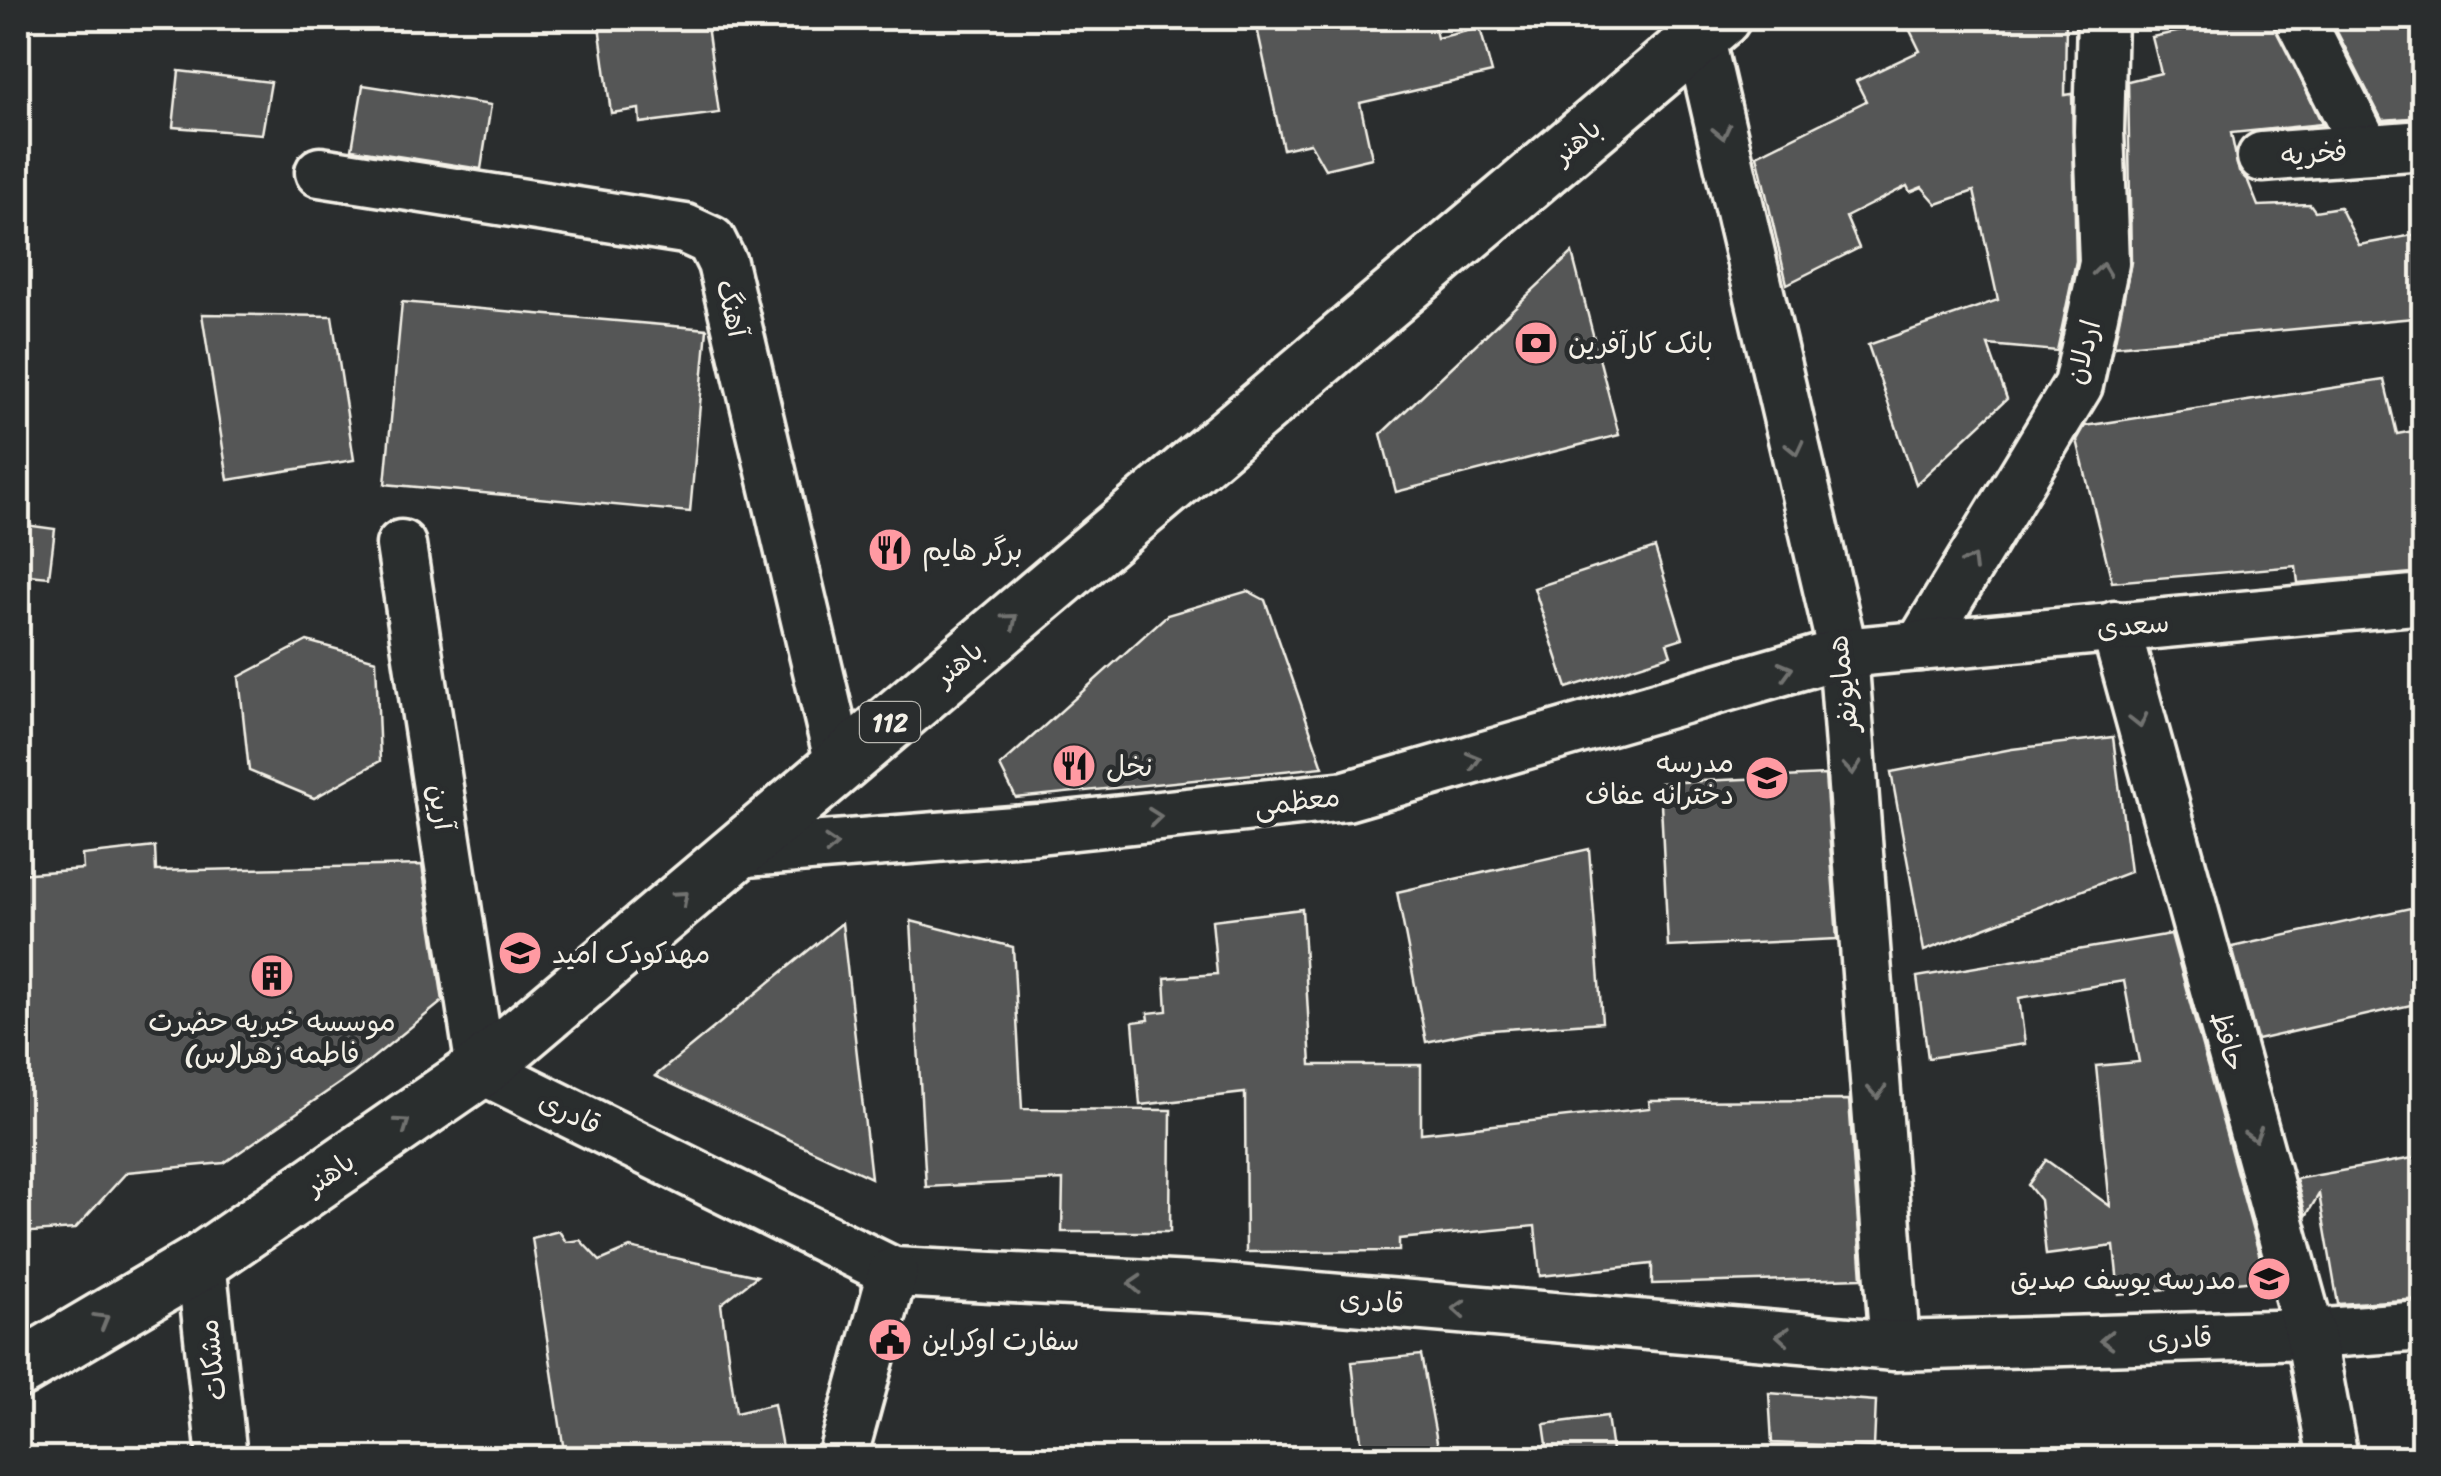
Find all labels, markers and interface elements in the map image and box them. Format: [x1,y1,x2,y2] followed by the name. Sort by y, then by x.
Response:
[1540,105,1613,178] street label: باهنر
[1710,123,1731,140] one-way arrow
[2279,126,2349,180] street label: فخریه
[2091,262,2112,278] one-way arrow
[702,274,763,343] street label: آهنگ
[2051,314,2115,390] street label: اردلان
[1568,319,1713,368] place label: بانک کارآفرین
[1513,320,1559,366] bank icon: بانک کارآفرین
[1783,439,1804,456] one-way arrow
[922,526,1023,575] place label: برگر هایم
[867,527,913,573] restaurant icon: برگر هایم
[1959,555,1978,573] one-way arrow
[2095,597,2171,653] street label: سعدی
[999,613,1017,631] one-way arrow
[922,627,995,700] street label: باهنر
[1813,632,1874,738] street label: همایونفر
[1777,660,1794,681] one-way arrow
[860,702,920,742] road number: 112
[2127,712,2148,729] one-way arrow
[1585,738,1734,819] place label: مدرسه دخترانه عفاف
[1106,742,1153,791] place label: نخل
[1051,743,1097,789] restaurant icon: نخل
[1464,751,1481,772] one-way arrow
[1744,755,1790,801] school or university icon: مدرسه دخترانه عفاف
[1840,760,1862,776] one-way arrow
[1251,771,1343,831] street label: معظمی
[413,780,469,835] street label: آرین
[1147,806,1163,828] one-way arrow
[824,835,840,856] one-way arrow
[671,891,689,909] one-way arrow
[552,929,710,978] place label: مهدکودک امید
[497,930,543,976] school or university icon: مهدکودک امید
[249,953,295,999] building icon: موسسه خیریه حضرت فاطمه زهرا(س)
[148,997,396,1078] place label: موسسه خیریه حضرت فاطمه زهرا(س)
[2196,1005,2260,1077] street label: حافظ
[530,1077,610,1149] street label: قادری
[1866,1084,1888,1100] one-way arrow
[392,1117,410,1136] one-way arrow
[2243,1126,2264,1143] one-way arrow
[293,1138,366,1209] street label: باهنر
[2010,1255,2236,1304] place label: مدرسه یوسف صدیق
[2246,1256,2292,1302] school or university icon: مدرسه یوسف صدیق
[1127,1274,1143,1295] one-way arrow
[1338,1274,1406,1328] street label: قادری
[1451,1298,1467,1320] one-way arrow
[2147,1312,2213,1364] street label: قادری
[91,1313,109,1333] one-way arrow
[922,1316,1079,1365] place label: سفارت اوکراین
[183,1317,241,1403] street label: مشکات
[867,1317,913,1363] public building icon: سفارت اوکراین
[1774,1326,1790,1348] one-way arrow
[2099,1329,2115,1350] one-way arrow

